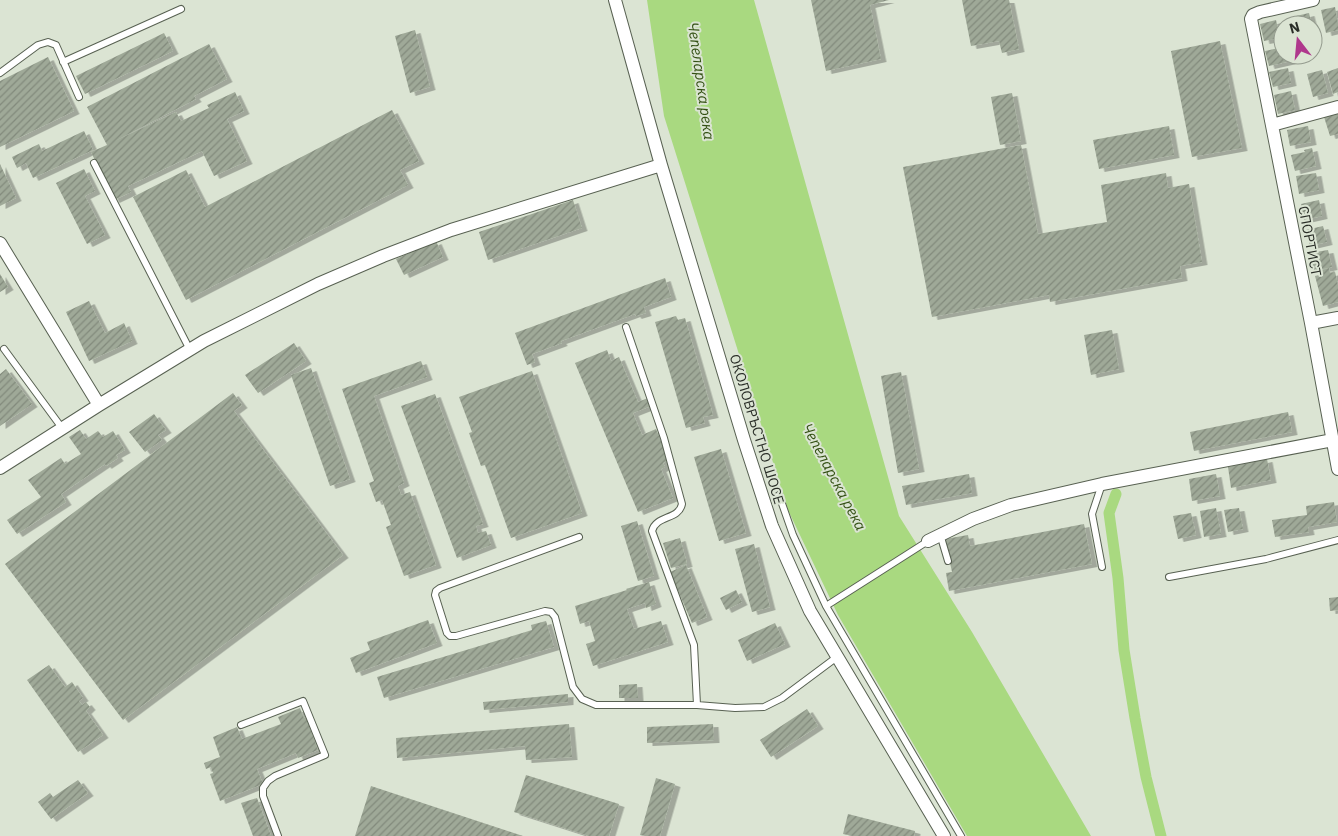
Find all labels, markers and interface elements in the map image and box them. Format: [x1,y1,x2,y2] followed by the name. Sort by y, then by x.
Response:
[1273,15,1323,65] north arrow
[1287,17,1302,38] text: N
[684,21,719,141] water label: Чепеларска река
[1294,204,1326,278] street label: СПОРТИСТ
[726,352,788,506] street label: ОКОЛОВРЪСТНО ШОСЕ
[798,420,871,534] water label: Чепеларска река

